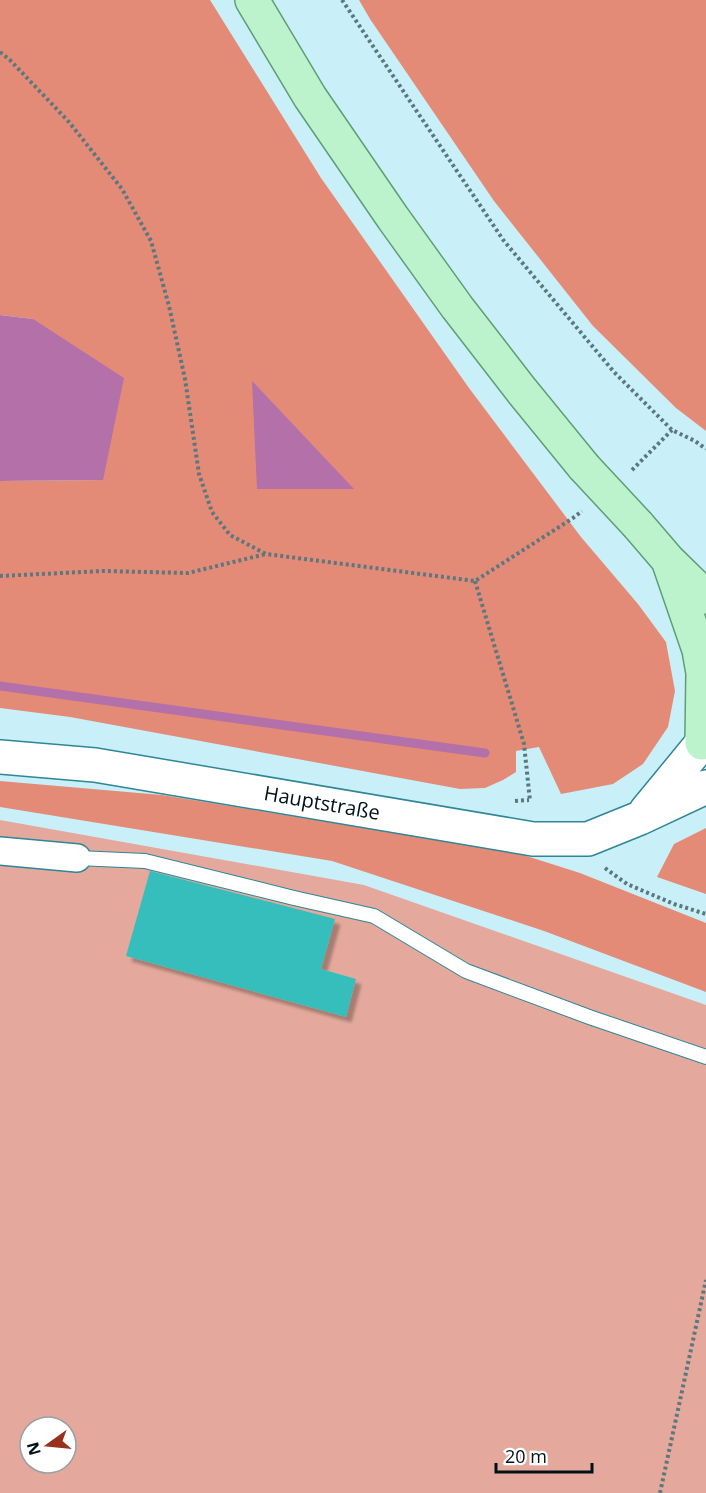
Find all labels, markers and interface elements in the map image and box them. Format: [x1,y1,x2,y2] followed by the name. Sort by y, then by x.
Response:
[262,779,382,826] street label: Hauptstraße
[18,1415,78,1475] north arrow
[496,1436,592,1474] scale bar
[21,1440,46,1458] text: N
[505,1444,547,1468] text: 20 m

